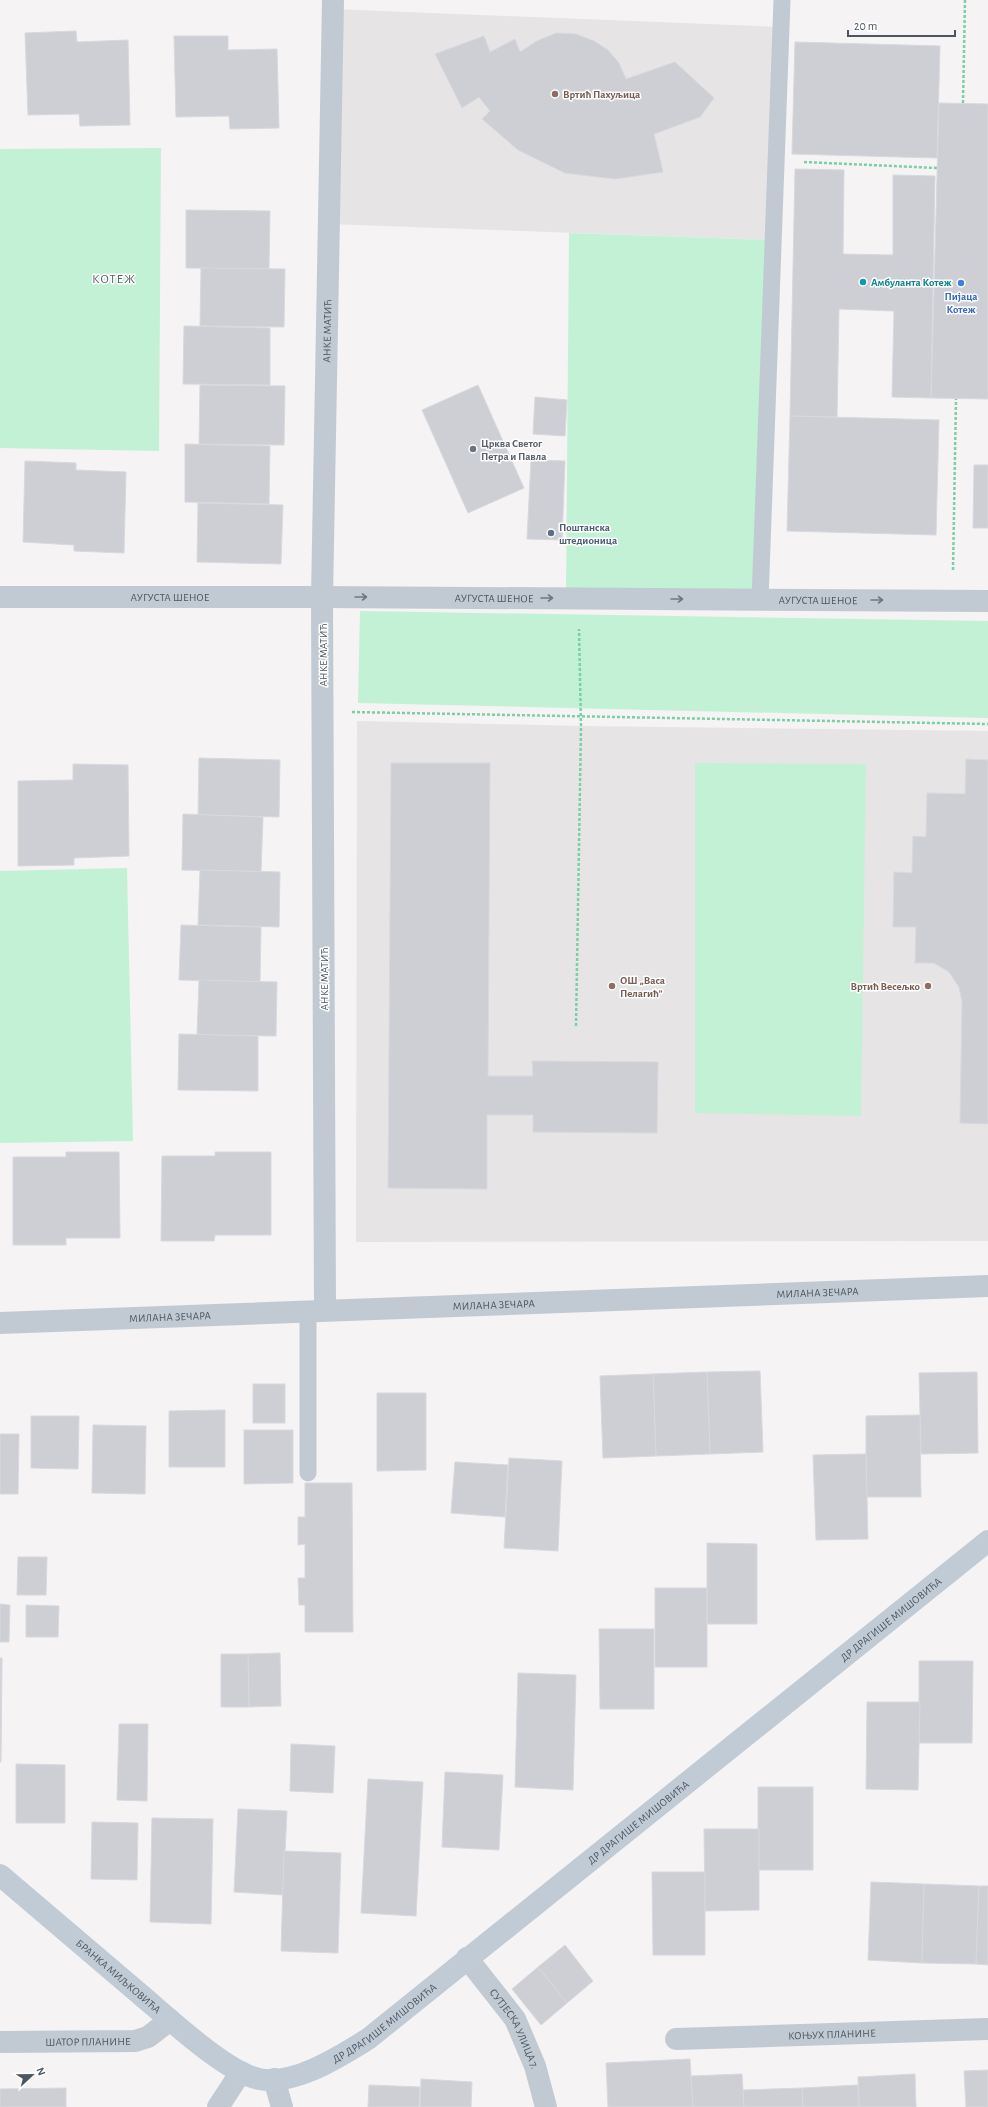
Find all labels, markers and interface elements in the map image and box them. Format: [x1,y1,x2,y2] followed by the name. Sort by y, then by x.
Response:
[848,12,955,38] scale bar
[854,20,877,32] text: 20 m
[550,89,560,99] marker: Вртић Пахуљица
[563,89,640,100] place label: Вртић Пахуљица
[92,273,136,286] district label: КОТЕЖ
[858,277,868,287] marker: Амбуланта Котеж
[871,277,952,288] place label: Амбуланта Котеж
[956,278,966,288] marker: Пијаца Котеж
[944,291,978,315] place label: Пијаца Котеж
[321,299,333,363] street label: АНКЕ МАТИЋ
[481,438,546,462] place label: Црква Светог Петра и Павла
[468,444,478,454] marker: Црква Светог Петра и Павла
[559,522,617,546] place label: Поштанска штедионица
[546,528,556,538] marker: Поштанска штедионица
[130,592,210,603] street label: АУГУСТА ШЕНОЕ
[454,592,534,604] street label: АУГУСТА ШЕНОЕ
[354,593,367,601] one-way arrow
[540,594,553,602] one-way arrow
[778,594,858,606] street label: АУГУСТА ШЕНОЕ
[670,595,683,603] one-way arrow
[870,596,883,604] one-way arrow
[318,623,329,687] street label: АНКЕ МАТИЋ
[319,947,330,1011] street label: АНКЕ МАТИЋ
[620,975,665,999] place label: ОШ „Васа Пелагић”
[607,981,617,991] marker: ОШ „Васа Пелагић”
[850,981,921,992] place label: Вртић Весељко
[923,981,933,991] marker: Вртић Весељко
[776,1285,859,1299] street label: МИЛАНА ЗЕЧАРА
[452,1297,535,1312] street label: МИЛАНА ЗЕЧАРА
[129,1310,212,1324] street label: МИЛАНА ЗЕЧАРА
[838,1575,944,1663] street label: ДР ДРАГИШЕ МИШОВИЋА
[585,1778,691,1866] street label: ДР ДРАГИШЕ МИШОВИЋА
[74,1937,164,2016] street label: БРАНКА МИЉКОВИЋА
[330,1981,439,2065] street label: ДР ДРАГИШЕ МИШОВИЋА
[488,1986,541,2070] street label: СУТЈЕСКА УЛИЦА 7.
[788,2027,876,2041] street label: КОЊУХ ПЛАНИНЕ
[45,2036,131,2047] street label: ШАТОР ПЛАНИНЕ
[12,2055,52,2095] north arrow
[34,2066,47,2077] text: N

